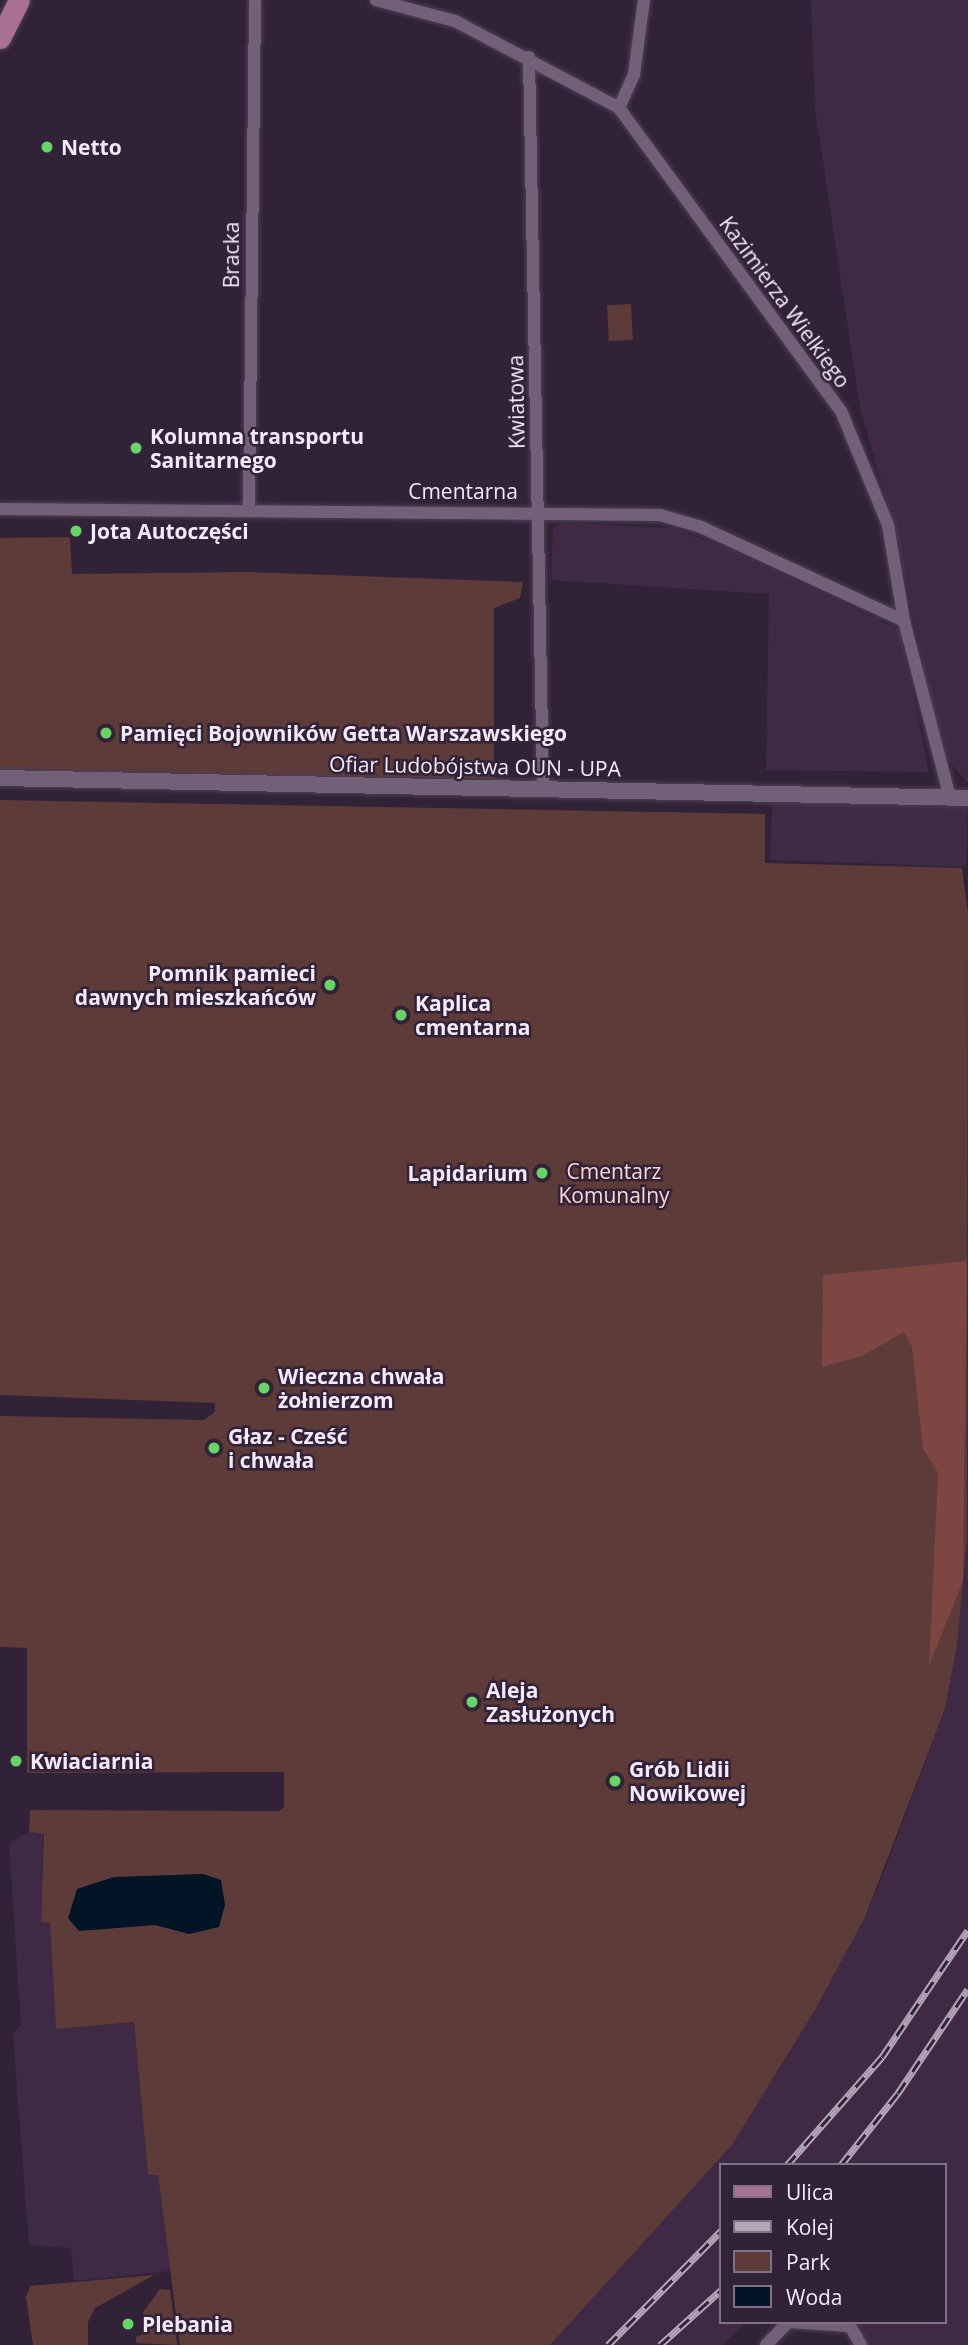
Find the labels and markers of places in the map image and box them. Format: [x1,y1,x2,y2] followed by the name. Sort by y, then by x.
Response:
[61,134,122,160] place label: Netto
[39,139,55,155] marker: Netto
[150,423,364,473] place label: Kolumna transportu Sanitarnego
[128,440,144,456] marker: Kolumna transportu Sanitarnego
[90,518,249,544] place label: Jota Autoczęści
[68,523,84,539] marker: Jota Autoczęści
[120,720,567,746] place label: Pamięci Bojowników Getta Warszawskiego
[98,725,114,741] marker: Pamięci Bojowników Getta Warszawskiego
[75,960,316,1010] place label: Pomnik pamieci dawnych mieszkańców
[322,977,338,993] marker: Pomnik pamieci dawnych mieszkańców
[415,990,530,1040] place label: Kaplica cmentarna
[393,1007,409,1023] marker: Kaplica cmentarna
[407,1160,528,1186] place label: Lapidarium
[534,1165,550,1181] marker: Lapidarium
[278,1363,444,1413] place label: Wieczna chwała żołnierzom
[256,1380,272,1396] marker: Wieczna chwała żołnierzom
[228,1423,347,1473] place label: Głaz - Cześć i chwała
[206,1440,222,1456] marker: Głaz - Cześć i chwała
[486,1677,615,1727] place label: Aleja Zasłużonych
[464,1694,480,1710] marker: Aleja Zasłużonych
[30,1748,153,1774] place label: Kwiaciarnia
[8,1753,24,1769] marker: Kwiaciarnia
[629,1756,746,1806] place label: Grób Lidii Nowikowej
[607,1773,623,1789] marker: Grób Lidii Nowikowej
[142,2311,233,2337] place label: Plebania
[120,2316,136,2332] marker: Plebania

